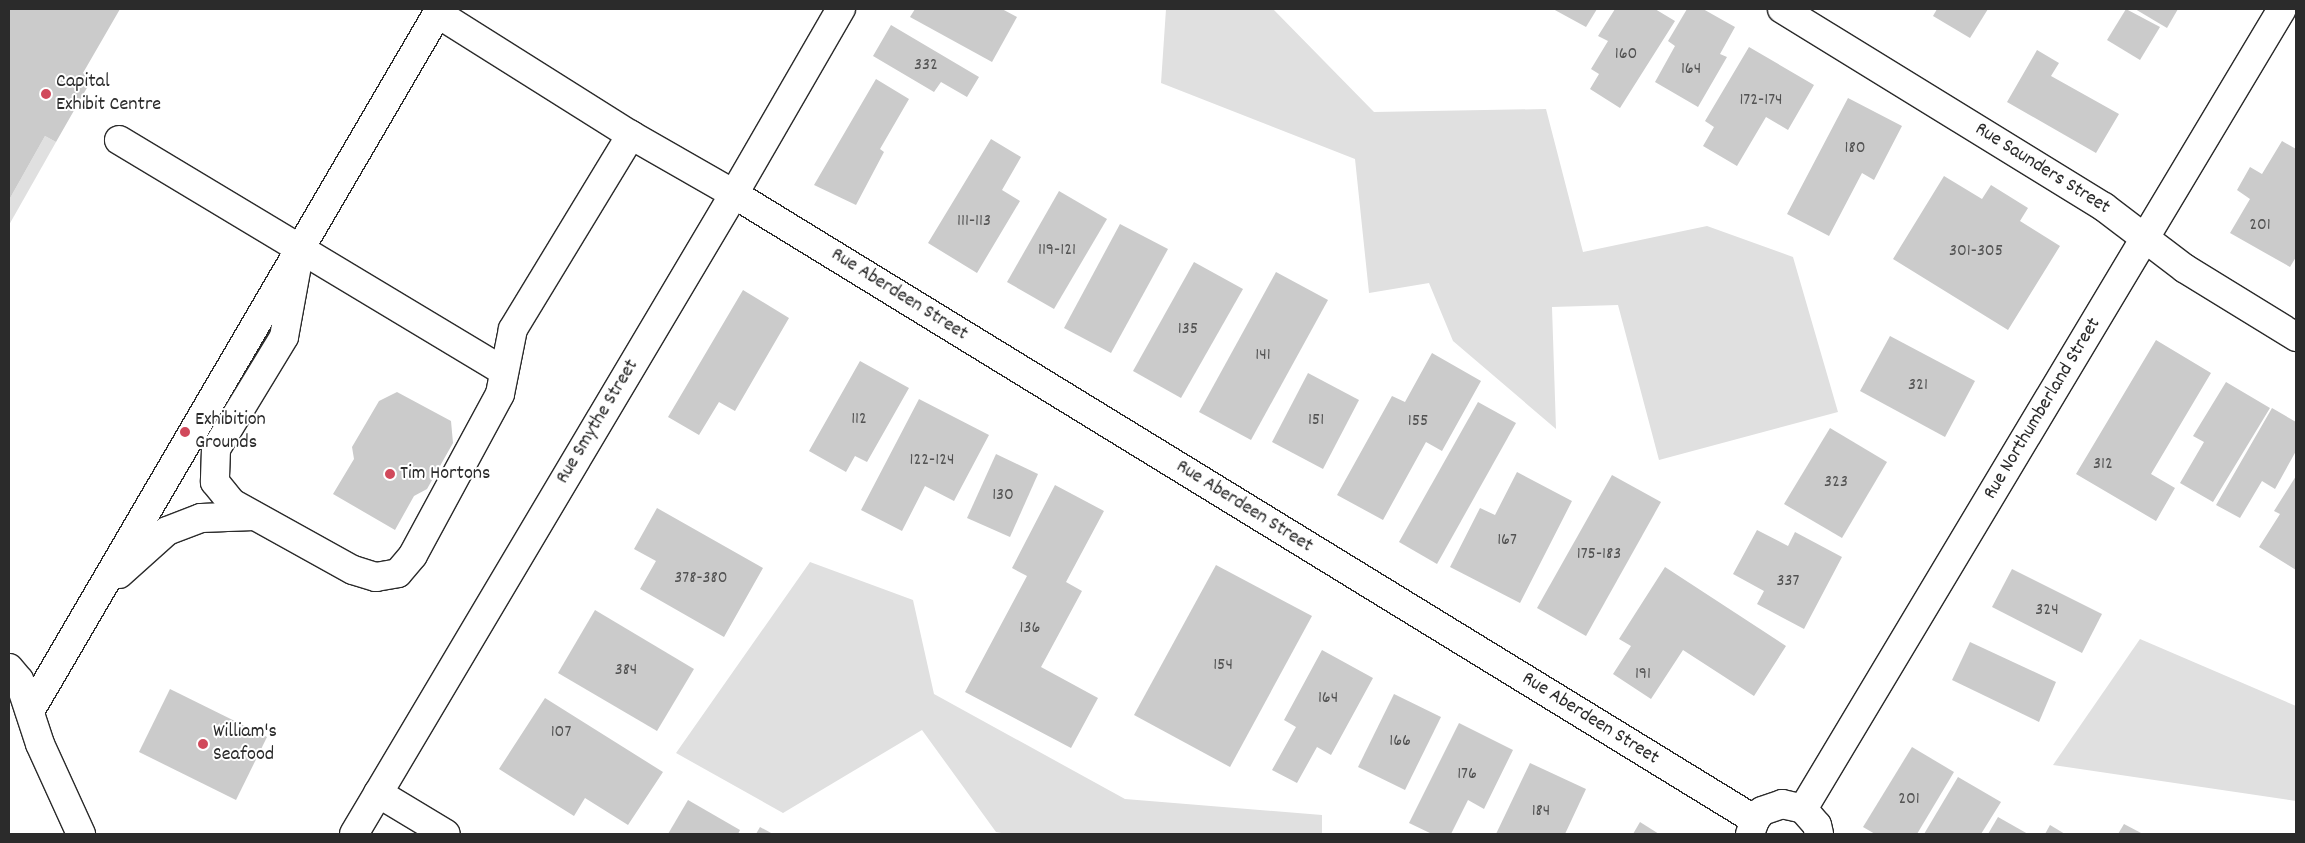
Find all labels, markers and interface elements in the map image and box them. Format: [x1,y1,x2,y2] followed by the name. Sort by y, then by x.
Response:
[1615,44,1637,66] house number: 160
[914,55,938,77] house number: 332
[1681,59,1701,81] house number: 164
[56,70,161,117] place label: Capital Exhibit Centre
[40,88,52,100] marker: Capital Exhibit Centre
[1739,90,1783,112] house number: 172-174
[1970,118,2114,220] street label: Rue Saunders Street
[1845,138,1865,160] house number: 180
[957,211,991,233] house number: 111-113
[2249,215,2271,237] house number: 201
[1038,240,1076,262] house number: 119-121
[1949,241,2003,263] house number: 301-305
[826,243,972,347] street label: Rue Aberdeen Street
[1979,314,2107,504] street label: Rue Northumberland Street
[1178,319,1198,341] house number: 135
[1255,345,1271,367] house number: 141
[551,355,645,489] street label: Rue Smythe Street
[1908,375,1928,397] house number: 321
[195,409,266,456] place label: Exhibition Grounds
[851,409,867,431] house number: 112
[1308,410,1324,432] house number: 151
[1408,411,1428,433] house number: 155
[179,426,191,438] marker: Exhibition Grounds
[909,450,955,472] house number: 122-124
[2093,454,2113,476] house number: 312
[1171,455,1317,559] street label: Rue Aberdeen Street
[400,462,490,486] place label: Tim Hortons
[384,468,396,480] marker: Tim Hortons
[1824,472,1848,494] house number: 323
[992,485,1014,507] house number: 130
[1497,530,1517,552] house number: 167
[1577,544,1621,566] house number: 175-183
[674,568,728,590] house number: 378-380
[1777,571,1799,593] house number: 337
[2035,600,2059,622] house number: 324
[1020,618,1040,640] house number: 136
[1213,655,1233,677] house number: 154
[615,660,637,682] house number: 384
[1635,664,1651,686] house number: 191
[1517,667,1663,771] street label: Rue Aberdeen Street
[1318,688,1338,710] house number: 164
[213,720,277,767] place label: William's Seafood
[551,722,571,744] house number: 107
[1389,731,1411,753] house number: 166
[197,738,209,750] marker: William's Seafood
[1457,764,1477,786] house number: 176
[1898,789,1920,811] house number: 201
[1532,801,1550,823] house number: 184

